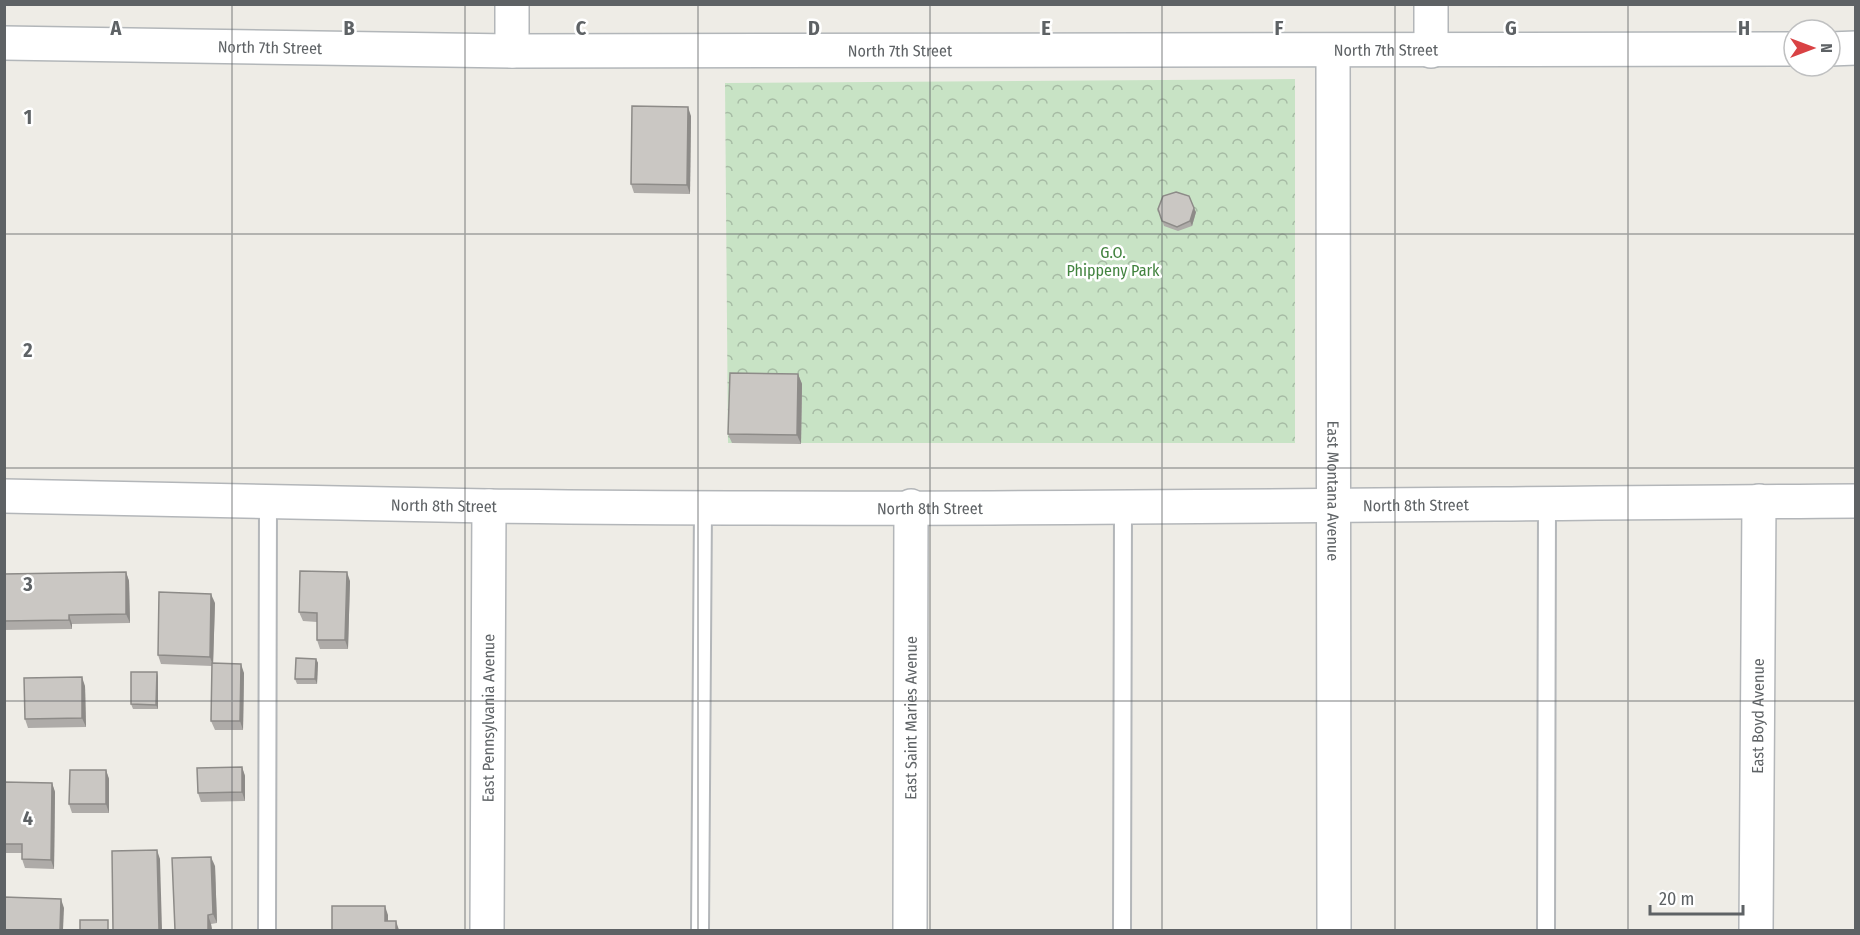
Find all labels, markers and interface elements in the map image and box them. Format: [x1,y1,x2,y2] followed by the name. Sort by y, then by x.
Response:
[110,16,123,40] text: A
[343,16,355,40] text: B
[576,16,587,40] text: C
[808,16,820,40] text: D
[1041,16,1051,40] text: E
[1275,16,1284,40] text: F
[1505,16,1517,40] text: G
[1738,16,1750,40] text: H
[1782,18,1842,78] north arrow
[218,37,323,58] street label: North 7th Street
[848,41,953,60] street label: North 7th Street
[1334,41,1439,60] street label: North 7th Street
[1817,43,1836,53] text: N
[24,105,32,129] text: 1
[1066,243,1160,280] park label: G.O. Phippeny Park
[22,338,33,362] text: 2
[1323,421,1343,561] street label: East Montana Avenue
[391,495,498,516] street label: North 8th Street
[1363,495,1470,515] street label: North 8th Street
[877,499,984,518] street label: North 8th Street
[22,572,33,596] text: 3
[479,634,498,802] street label: East Pennsylvania Avenue
[901,636,921,800] street label: East Saint Maries Avenue
[1748,658,1768,774] street label: East Boyd Avenue
[23,806,33,830] text: 4
[1650,878,1743,916] scale bar
[1659,888,1694,910] text: 20 m

